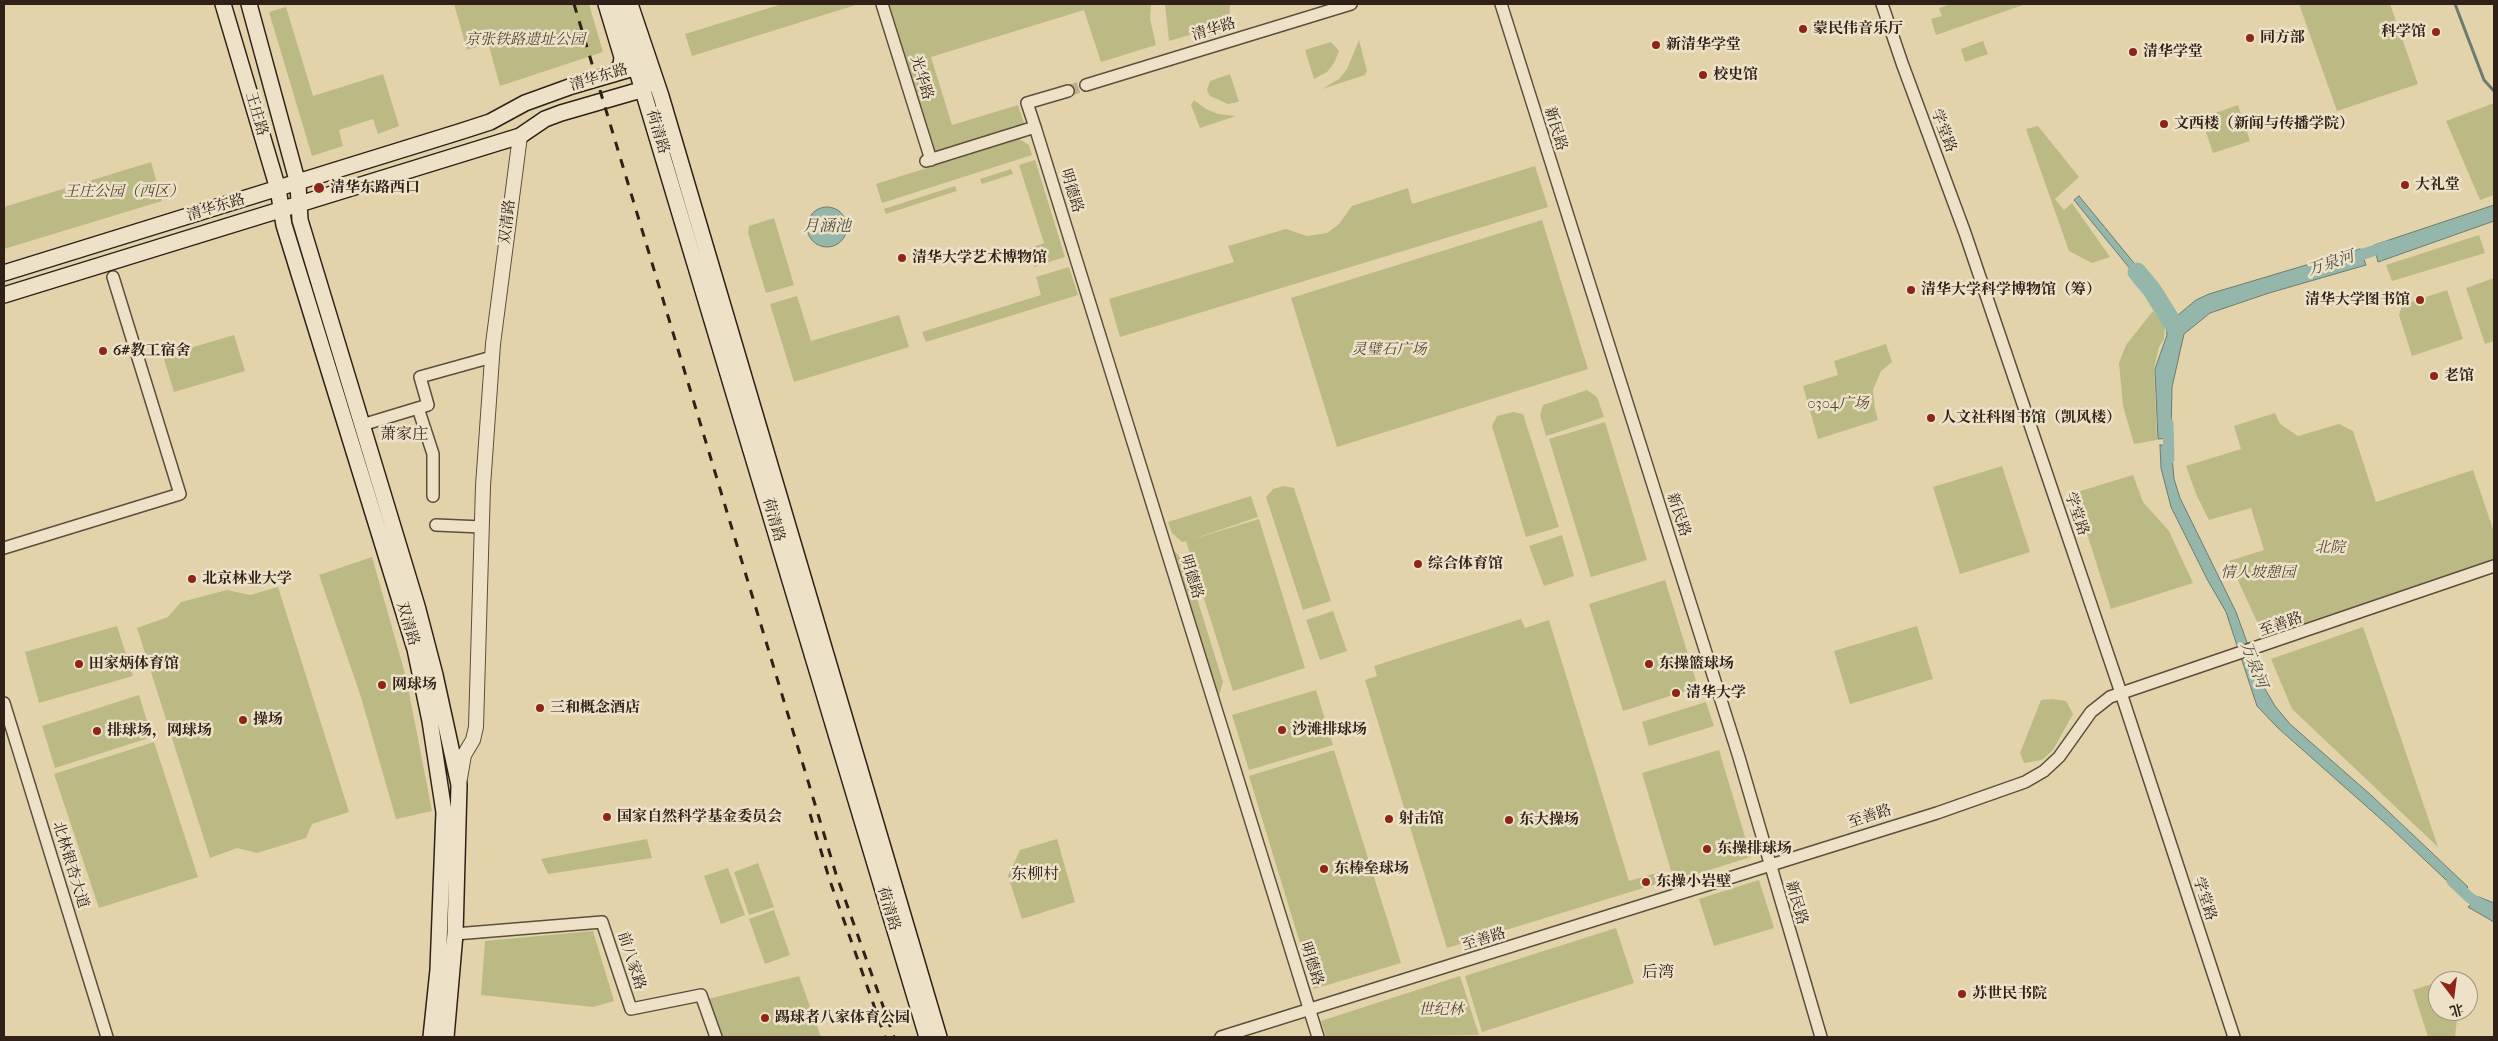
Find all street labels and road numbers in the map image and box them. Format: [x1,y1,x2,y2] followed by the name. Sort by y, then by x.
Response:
[1190,15,1238,45] street label: 清华路
[906,54,936,102] street label: 光华路
[568,61,630,95] street label: 清华东路
[241,90,271,138] street label: 王庄路
[1540,105,1570,153] street label: 新民路
[1927,107,1959,155] street label: 学堂路
[642,108,672,156] street label: 荷清路
[1056,167,1086,215] street label: 明德路
[185,191,247,225] street label: 清华东路
[496,199,520,245] street label: 双清路
[2060,490,2092,538] street label: 学堂路
[1662,491,1694,539] street label: 新民路
[758,496,788,544] street label: 荷清路
[1176,553,1206,601] street label: 明德路
[392,600,422,648] street label: 双清路
[2257,609,2305,641] street label: 至善路
[1846,801,1894,833] street label: 至善路
[48,819,92,911] street label: 北林银杏大道
[2188,875,2220,923] street label: 学堂路
[1781,879,1811,927] street label: 新民路
[873,885,903,933] street label: 荷清路
[1460,925,1508,955] street label: 至善路
[613,930,649,992] street label: 前八家路
[1295,940,1327,988] street label: 明德路

